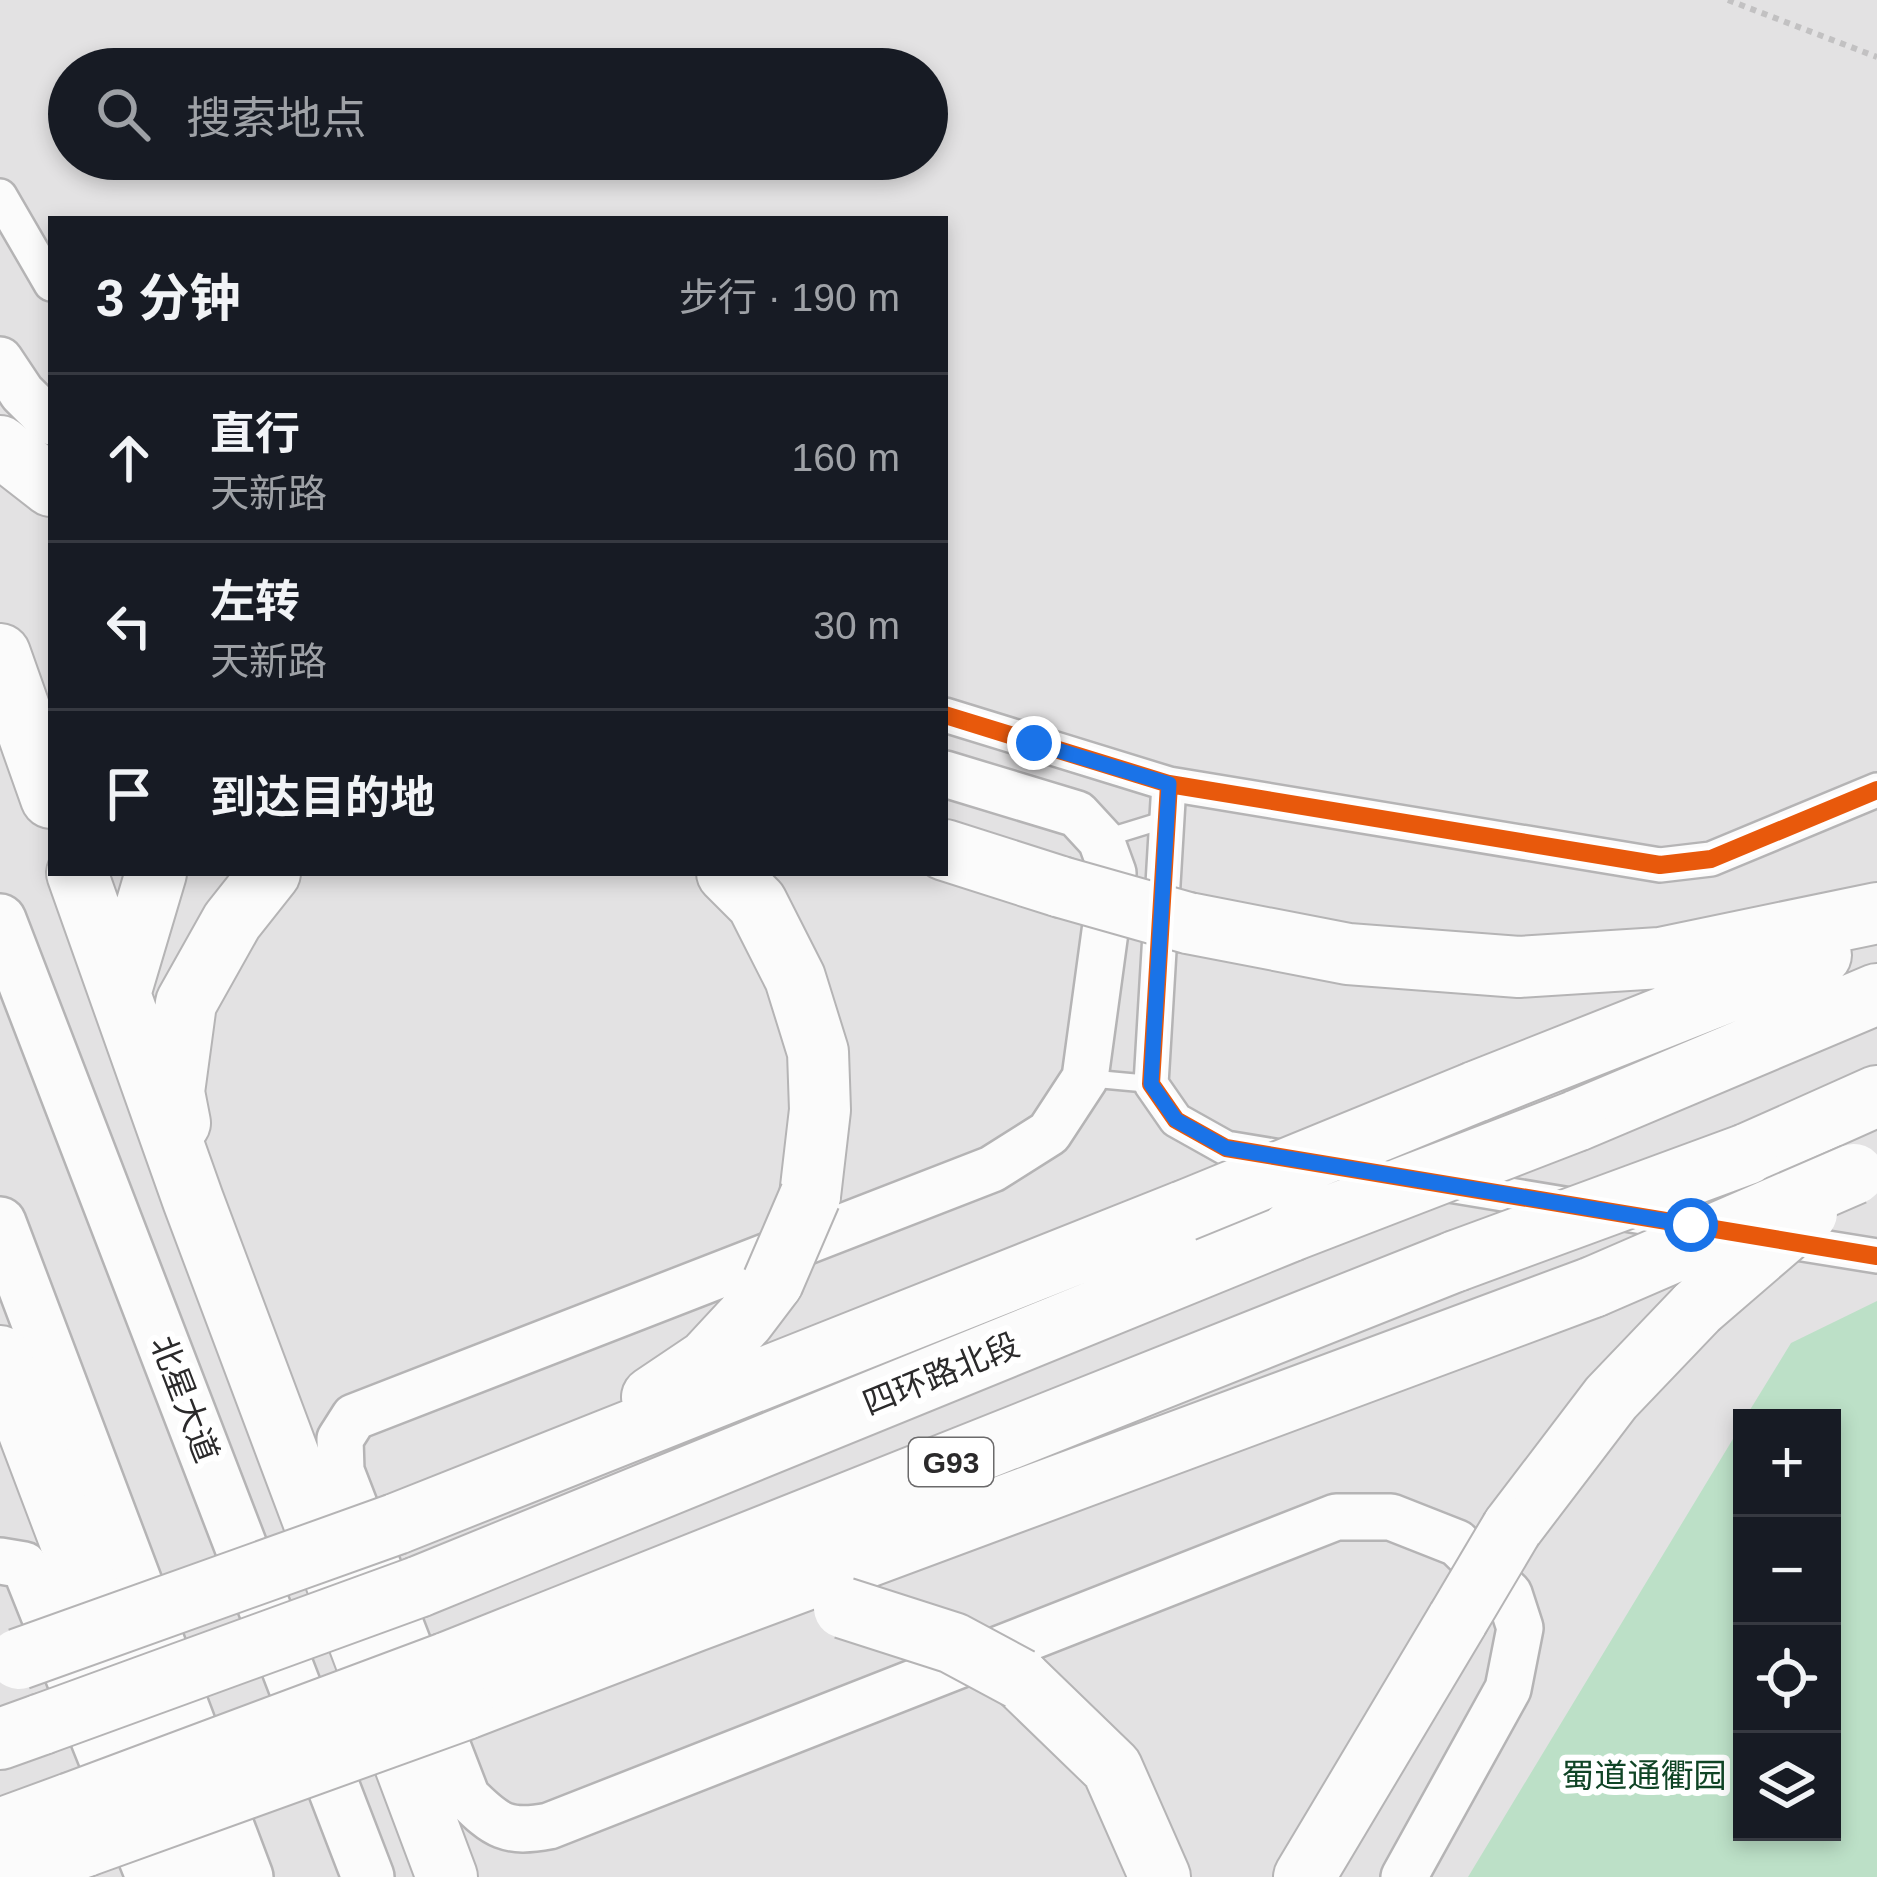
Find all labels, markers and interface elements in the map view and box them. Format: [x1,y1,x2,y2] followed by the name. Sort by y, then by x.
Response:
[48,48,948,180] search box
[90,81,156,147] icon: search
[186,93,366,144] text: 搜索地点
[96,270,241,327] text: 3 分钟
[679,276,900,319] text: 步行 · 190 m
[210,408,300,459] text: 直行
[96,425,162,491] icon: ahead
[792,436,900,479] text: 160 m
[210,472,327,515] text: 天新路
[210,576,300,627] text: 左转
[96,593,162,659] icon: left
[813,604,900,647] text: 30 m
[210,640,327,683] text: 天新路
[1007,716,1061,770] route end
[96,761,162,827] icon: arrive
[210,772,435,823] text: 到达目的地
[1664,1198,1718,1252] route start
[858,1326,1024,1422] street label: 四环路北段
[144,1331,226,1467] street label: 北星大道
[1733,1409,1841,1841] map controls
[1733,1409,1841,1517] button: +
[909,1438,993,1486] road number: G93
[1733,1517,1841,1625] button: −
[1733,1625,1841,1733] button: locate
[1733,1733,1841,1841] button: layers
[1562,1757,1727,1794] park label: 蜀道通衢园

